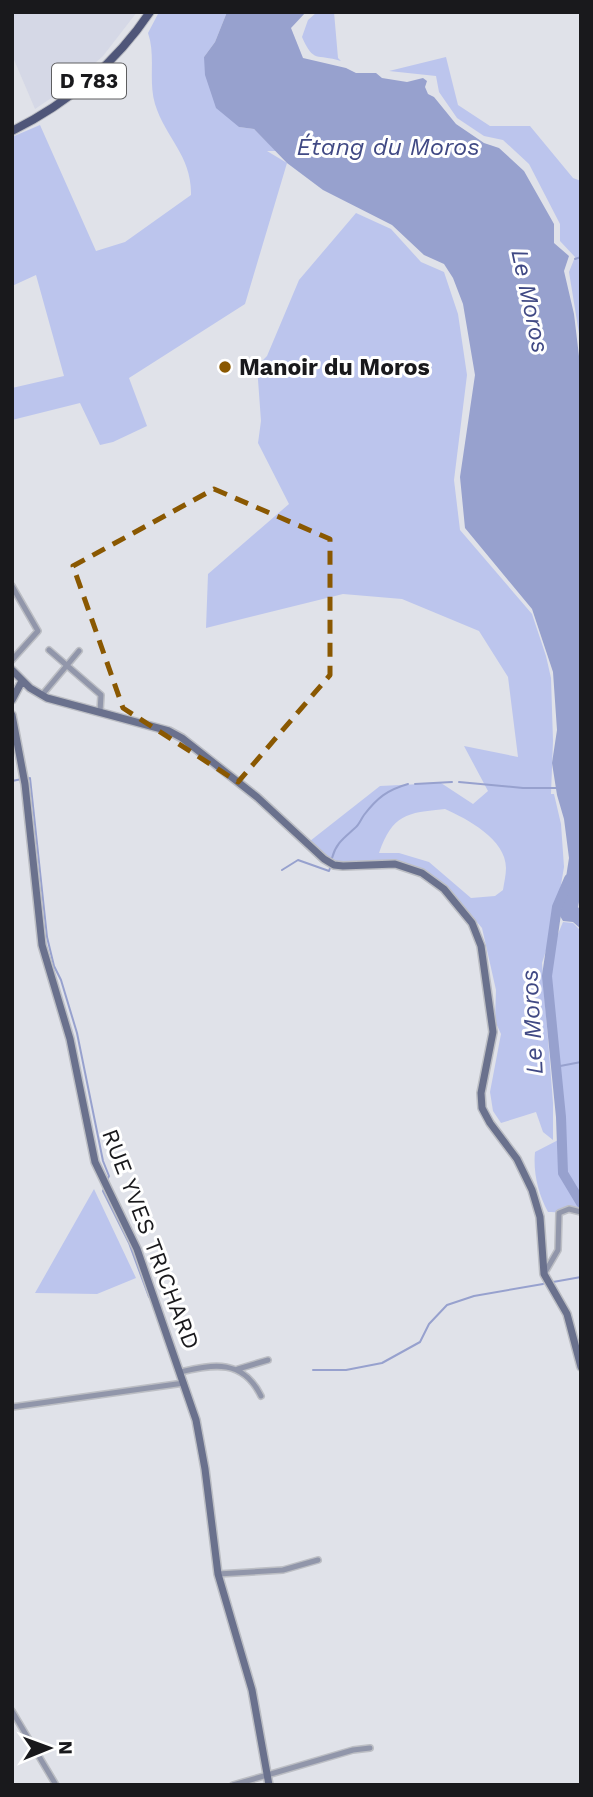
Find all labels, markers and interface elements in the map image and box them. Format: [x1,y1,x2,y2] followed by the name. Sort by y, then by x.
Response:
[52,64,126,98] road number: D 783
[297,133,479,161] water label: Étang du Moros
[505,247,555,355] water label: Le Moros
[239,354,430,381] place label: Manoir du Moros
[217,359,233,375] marker: Manoir du Moros
[515,969,549,1075] water label: Le Moros
[96,1125,205,1353] street label: RUE YVES TRICHARD
[14,1713,84,1783] north arrow
[54,1740,77,1755] text: N

